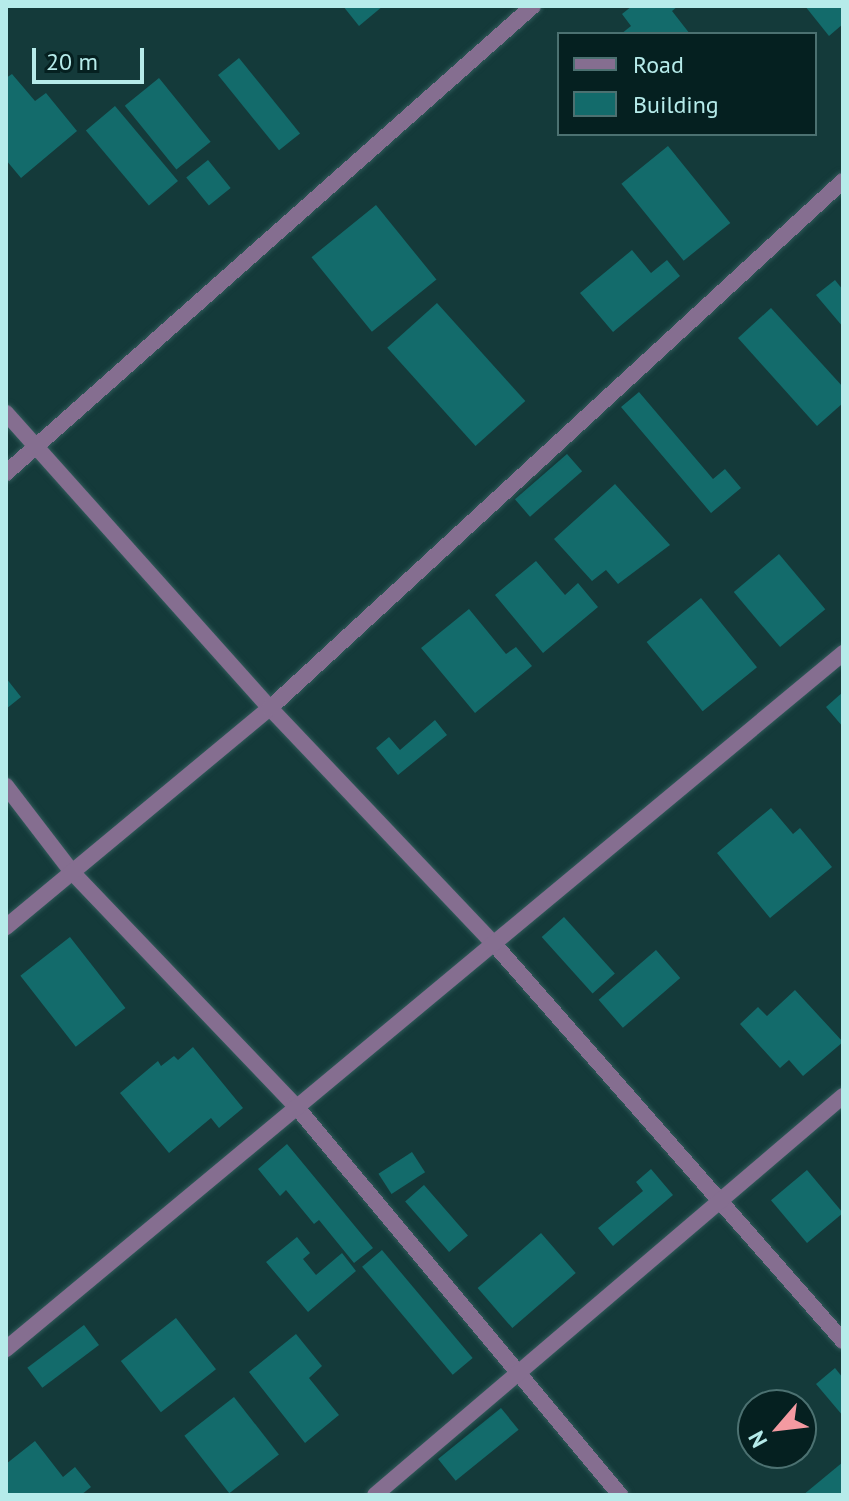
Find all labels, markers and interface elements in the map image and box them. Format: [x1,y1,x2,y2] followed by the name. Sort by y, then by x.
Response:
[36,32,148,82] scale bar
[557,32,817,136] legend
[46,46,98,77] text: 20 m
[633,49,684,80] text: Road
[633,89,719,120] text: Building
[737,1389,817,1469] north arrow
[742,1426,773,1452] text: N

